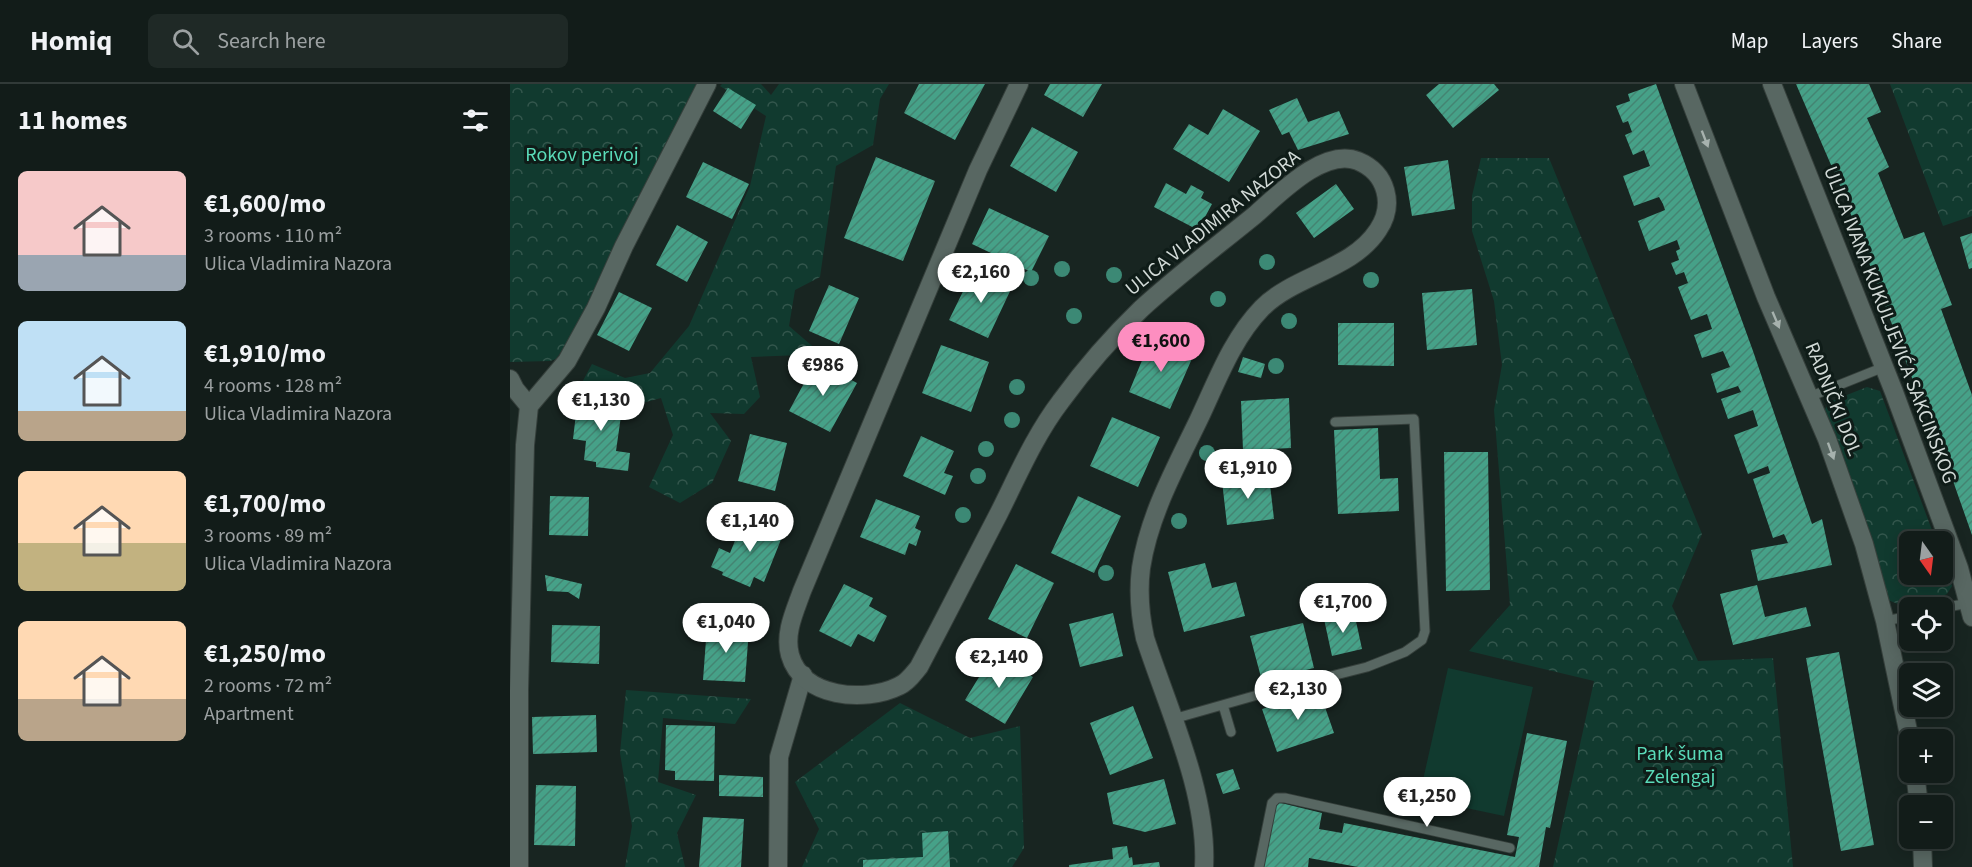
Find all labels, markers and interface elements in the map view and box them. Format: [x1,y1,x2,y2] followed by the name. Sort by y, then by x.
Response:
[148,14,568,68] search box
[30,21,112,61] text: Homiq
[169,25,202,58] icon: search
[217,25,326,57] text: Search here
[1731,26,1768,56] text: Map
[1801,26,1858,56] text: Layers
[1891,26,1942,56] text: Share
[18,102,127,139] text: 11 homes
[459,104,492,137] icon: filters
[1701,130,1711,148] one-way arrow
[525,141,639,169] park label: Rokov perivoj
[1119,143,1307,303] street label: ULICA VLADIMIRA NAZORA
[1816,162,1964,488] street label: ULICA IVANA KUKULJEVIĆA SAKCINSKOG
[204,185,326,222] text: €1,600/mo
[66,195,138,267] icon: home
[204,222,342,250] text: 3 rooms · 110 m²
[204,250,392,278] text: Ulica Vladimira Nazora
[932,253,1030,304] pin: €2,160
[952,258,1010,286] text: €2,160
[1771,312,1781,330] one-way arrow
[1112,322,1210,373] pin: €1,600
[1132,327,1190,355] text: €1,600
[204,335,326,372] text: €1,910/mo
[1797,338,1869,460] street label: RADNIČKI DOL
[66,345,138,417] icon: home
[787,346,859,397] pin: €986
[802,351,844,379] text: €986
[204,372,342,400] text: 4 rooms · 128 m²
[552,381,650,432] pin: €1,130
[572,386,630,414] text: €1,130
[204,400,392,428] text: Ulica Vladimira Nazora
[1826,442,1836,460] one-way arrow
[1199,449,1297,500] pin: €1,910
[1219,454,1277,482] text: €1,910
[204,485,326,522] text: €1,700/mo
[66,495,138,567] icon: home
[701,502,799,553] pin: €1,140
[721,507,779,535] text: €1,140
[204,522,332,550] text: 3 rooms · 89 m²
[1899,531,1953,585] north arrow
[1899,531,1953,849] map controls
[204,550,392,578] text: Ulica Vladimira Nazora
[1294,583,1392,634] pin: €1,700
[1314,588,1372,616] text: €1,700
[1899,597,1953,651] button: locate
[677,603,775,654] pin: €1,040
[697,608,755,636] text: €1,040
[204,635,326,672] text: €1,250/mo
[950,638,1048,689] pin: €2,140
[970,643,1028,671] text: €2,140
[66,645,138,717] icon: home
[1899,663,1953,717] button: layers
[1249,670,1347,721] pin: €2,130
[204,672,332,700] text: 2 rooms · 72 m²
[1269,675,1327,703] text: €2,130
[204,700,294,728] text: Apartment
[1899,729,1953,783] button: +
[1636,740,1724,791] park label: Park šuma Zelengaj
[1378,777,1476,828] pin: €1,250
[1398,782,1456,810] text: €1,250
[1899,795,1953,849] button: −

